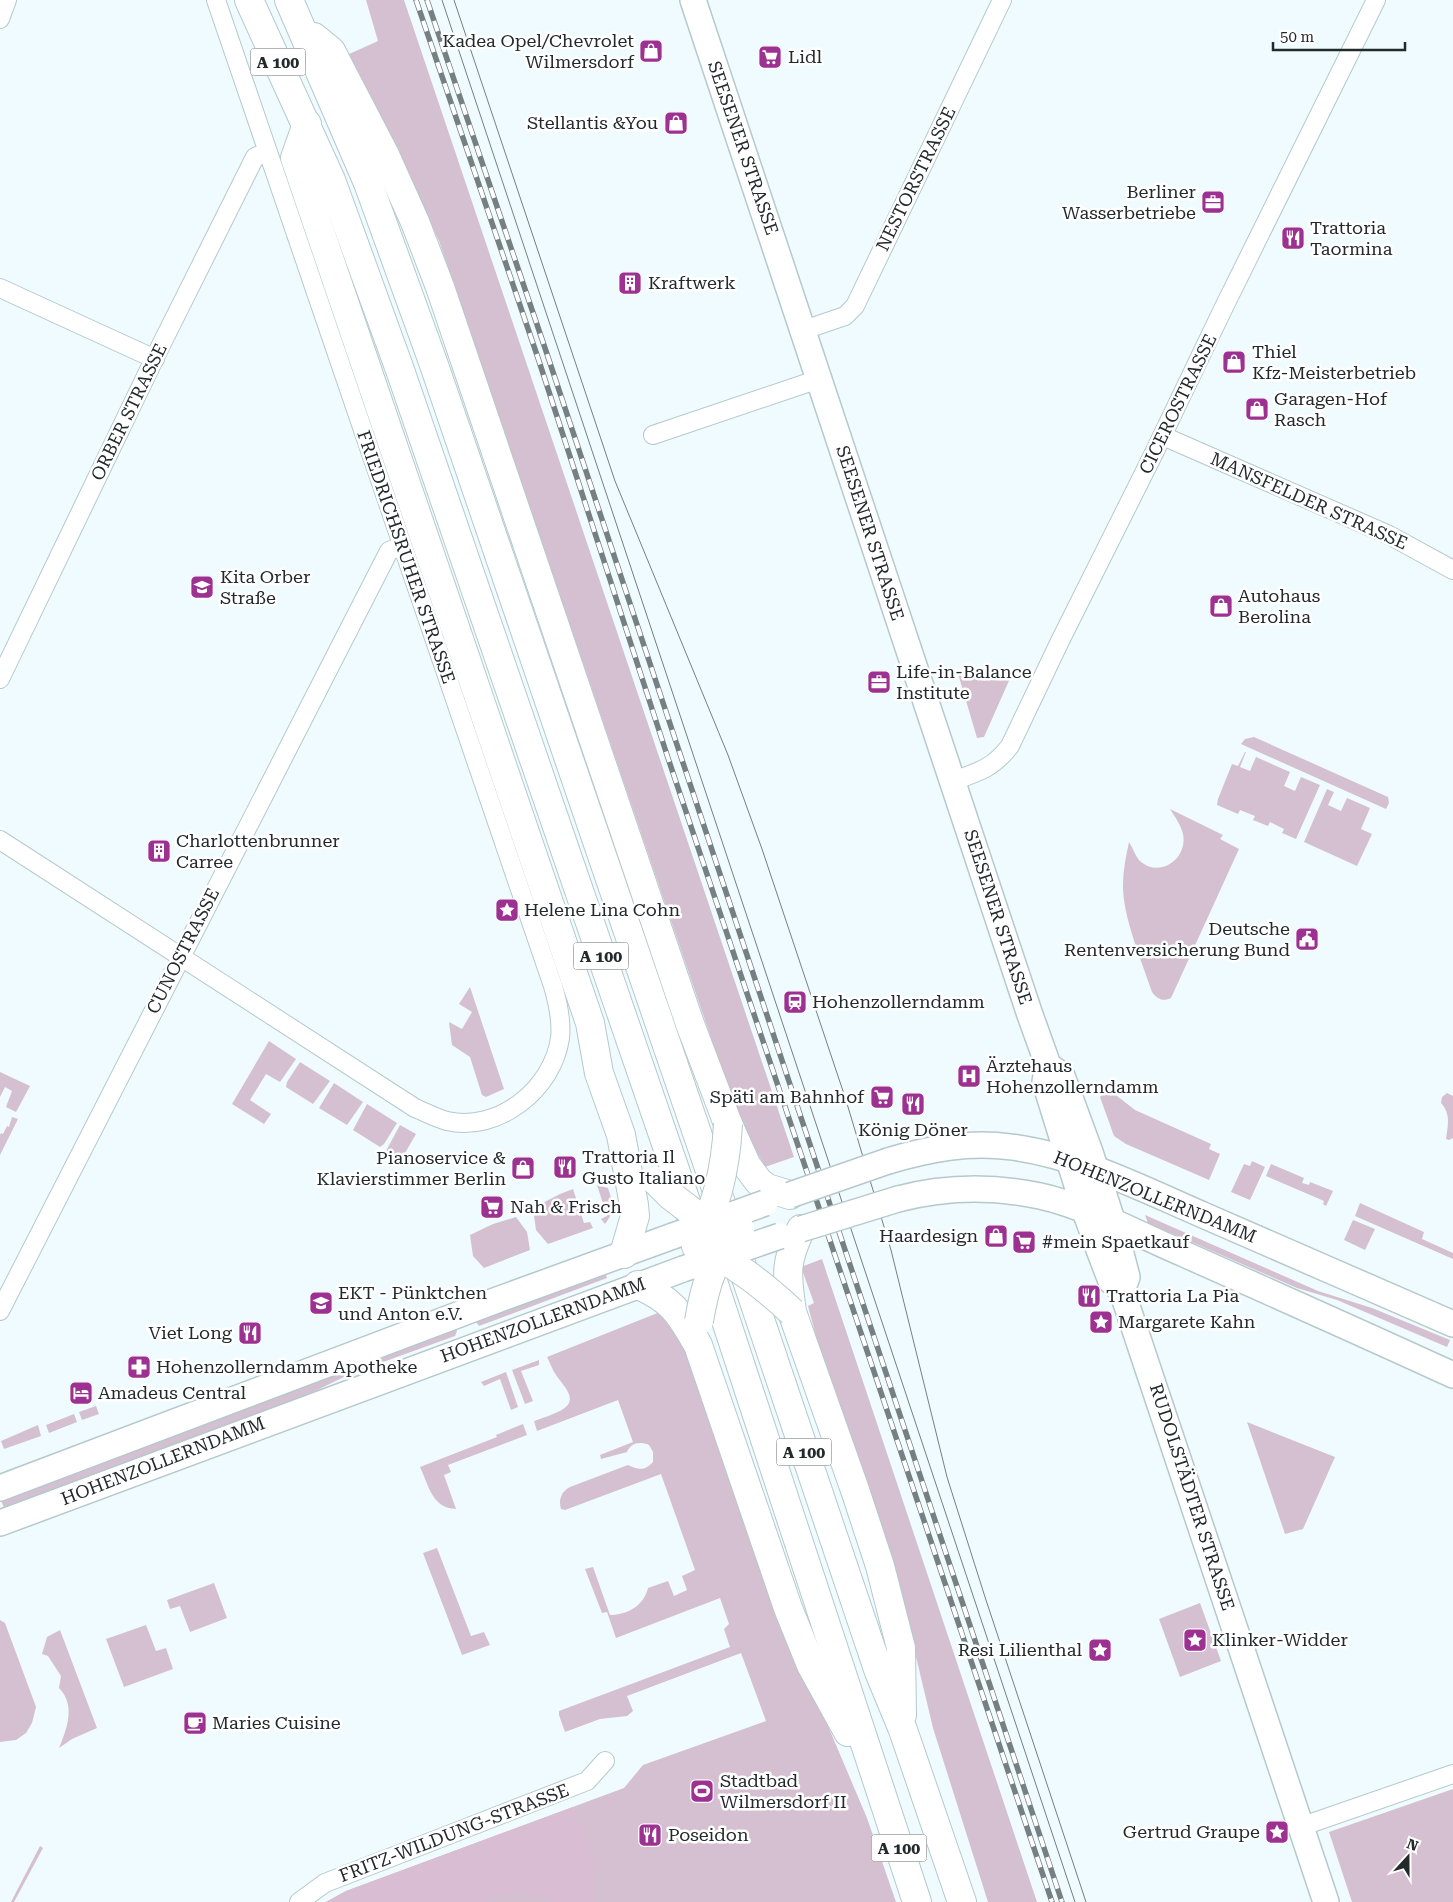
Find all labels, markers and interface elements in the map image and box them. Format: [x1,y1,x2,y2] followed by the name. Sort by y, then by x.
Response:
[1273,20,1406,52] scale bar
[1280,28,1315,46] text: 50 m
[442,30,635,72] place label: Kadea Opel/Chevrolet Wilmersdorf
[638,38,664,64] shop icon: Kadea Opel/Chevrolet Wilmersdorf
[757,44,783,70] supermarket icon: Lidl
[788,46,822,67] place label: Lidl
[250,48,306,76] road number: A 100
[704,58,783,238] street label: SEESENER STRASSE
[872,103,960,254] street label: NESTORSTRASSE
[663,110,689,136] shop icon: Stellantis &You
[527,112,658,133] place label: Stellantis &You
[1062,181,1196,223] place label: Berliner Wasserbetriebe
[1200,189,1226,215] office icon: Berliner Wasserbetriebe
[1310,217,1393,259] place label: Trattoria Taormina
[1280,225,1306,251] restaurant icon: Trattoria Taormina
[617,270,643,296] building icon: Kraftwerk
[648,272,736,293] place label: Kraftwerk
[1135,330,1221,477] street label: CICEROSTRASSE
[86,340,171,484] street label: ORBER STRASSE
[1252,341,1416,383] place label: Thiel Kfz-Meisterbetrieb
[1221,349,1247,375] shop icon: Thiel Kfz-Meisterbetrieb
[1274,388,1388,430] place label: Garagen-Hof Rasch
[1244,396,1270,422] shop icon: Garagen-Hof Rasch
[353,427,460,686] street label: FRIEDRICHSRUHER STRASSE
[832,443,909,623] street label: SEESENER STRASSE
[1207,447,1411,554] street label: MANSFELDER STRASSE
[220,566,310,608] place label: Kita Orber Straße
[189,574,215,600] school or university icon: Kita Orber Straße
[1238,585,1320,627] place label: Autohaus Berolina
[1208,593,1234,619] shop icon: Autohaus Berolina
[896,661,1032,703] place label: Life-in-Balance Institute
[866,669,892,695] office icon: Life-in-Balance Institute
[960,827,1037,1007] street label: SEESENER STRASSE
[176,830,340,872] place label: Charlottenbrunner Carree
[146,838,172,864] building icon: Charlottenbrunner Carree
[142,884,223,1017] street label: CUNOSTRASSE
[494,897,520,923] place icon: Helene Lina Cohn
[524,899,680,920] place label: Helene Lina Cohn
[1064,918,1290,960] place label: Deutsche Rentenversicherung Bund
[1294,926,1320,952] public building icon: Deutsche Rentenversicherung Bund
[574,942,628,969] road number: A 100
[782,989,808,1015] station icon: Hohenzollerndamm
[812,991,985,1012] place label: Hohenzollerndamm
[986,1055,1159,1097] place label: Ärztehaus Hohenzollerndamm
[956,1063,982,1089] hospital icon: Ärztehaus Hohenzollerndamm
[869,1084,895,1110] supermarket icon: Späti am Bahnhof
[710,1086,865,1107] place label: Späti am Bahnhof
[900,1091,926,1117] restaurant icon: König Döner
[858,1119,968,1140] place label: König Döner
[582,1146,705,1188] place label: Trattoria Il Gusto Italiano
[1051,1146,1260,1247] street label: HOHENZOLLERNDAMM
[317,1147,506,1189] place label: Pianoservice & Klavierstimmer Berlin
[552,1154,578,1180] restaurant icon: Trattoria Il Gusto Italiano
[510,1155,536,1181] shop icon: Pianoservice & Klavierstimmer Berlin
[479,1194,505,1220] supermarket icon: Nah & Frisch
[510,1196,622,1217] place label: Nah & Frisch
[983,1223,1009,1249] shop icon: Haardesign
[879,1225,978,1246] place label: Haardesign
[1011,1229,1037,1255] supermarket icon: #mein Spaetkauf
[1042,1231,1190,1252] place label: #mein Spaetkauf
[437,1273,648,1366] street label: HOHENZOLLERNDAMM
[338,1282,487,1324] place label: EKT - Pünktchen und Anton e.V.
[1076,1283,1102,1309] restaurant icon: Trattoria La Pia
[1106,1285,1240,1306] place label: Trattoria La Pia
[308,1290,334,1316] school or university icon: EKT - Pünktchen und Anton e.V.
[1088,1309,1114,1335] place icon: Margarete Kahn
[1118,1311,1256,1332] place label: Margarete Kahn
[237,1320,263,1346] restaurant icon: Viet Long
[148,1322,233,1343] place label: Viet Long
[126,1354,152,1380] pharmacy icon: Hohenzollerndamm Apotheke
[156,1356,417,1377] place label: Hohenzollerndamm Apotheke
[68,1380,94,1406] hotel icon: Amadeus Central
[1146,1381,1239,1613] street label: RUDOLSTÄDTER STRASSE
[98,1382,247,1403] place label: Amadeus Central
[58,1412,268,1509] street label: HOHENZOLLERNDAMM
[776,1438,832,1465] road number: A 100
[1182,1627,1208,1653] place icon: Klinker-Widder
[1212,1629,1348,1650] place label: Klinker-Widder
[1087,1637,1113,1663] place icon: Resi Lilienthal
[958,1639,1082,1660] place label: Resi Lilienthal
[182,1710,208,1736] cafe icon: Maries Cuisine
[212,1712,341,1733] place label: Maries Cuisine
[720,1770,847,1812] place label: Stadtbad Wilmersdorf II
[689,1778,715,1804] sports icon: Stadtbad Wilmersdorf II
[336,1779,572,1886] street label: FRITZ-WILDUNG-STRASSE
[1264,1819,1290,1845] place icon: Gertrud Graupe
[1123,1821,1260,1842] place label: Gertrud Graupe
[637,1822,663,1848] restaurant icon: Poseidon
[668,1824,749,1845] place label: Poseidon
[1383,1832,1433,1882] north arrow
[872,1835,926,1862] road number: A 100
[1405,1835,1421,1854] text: N

